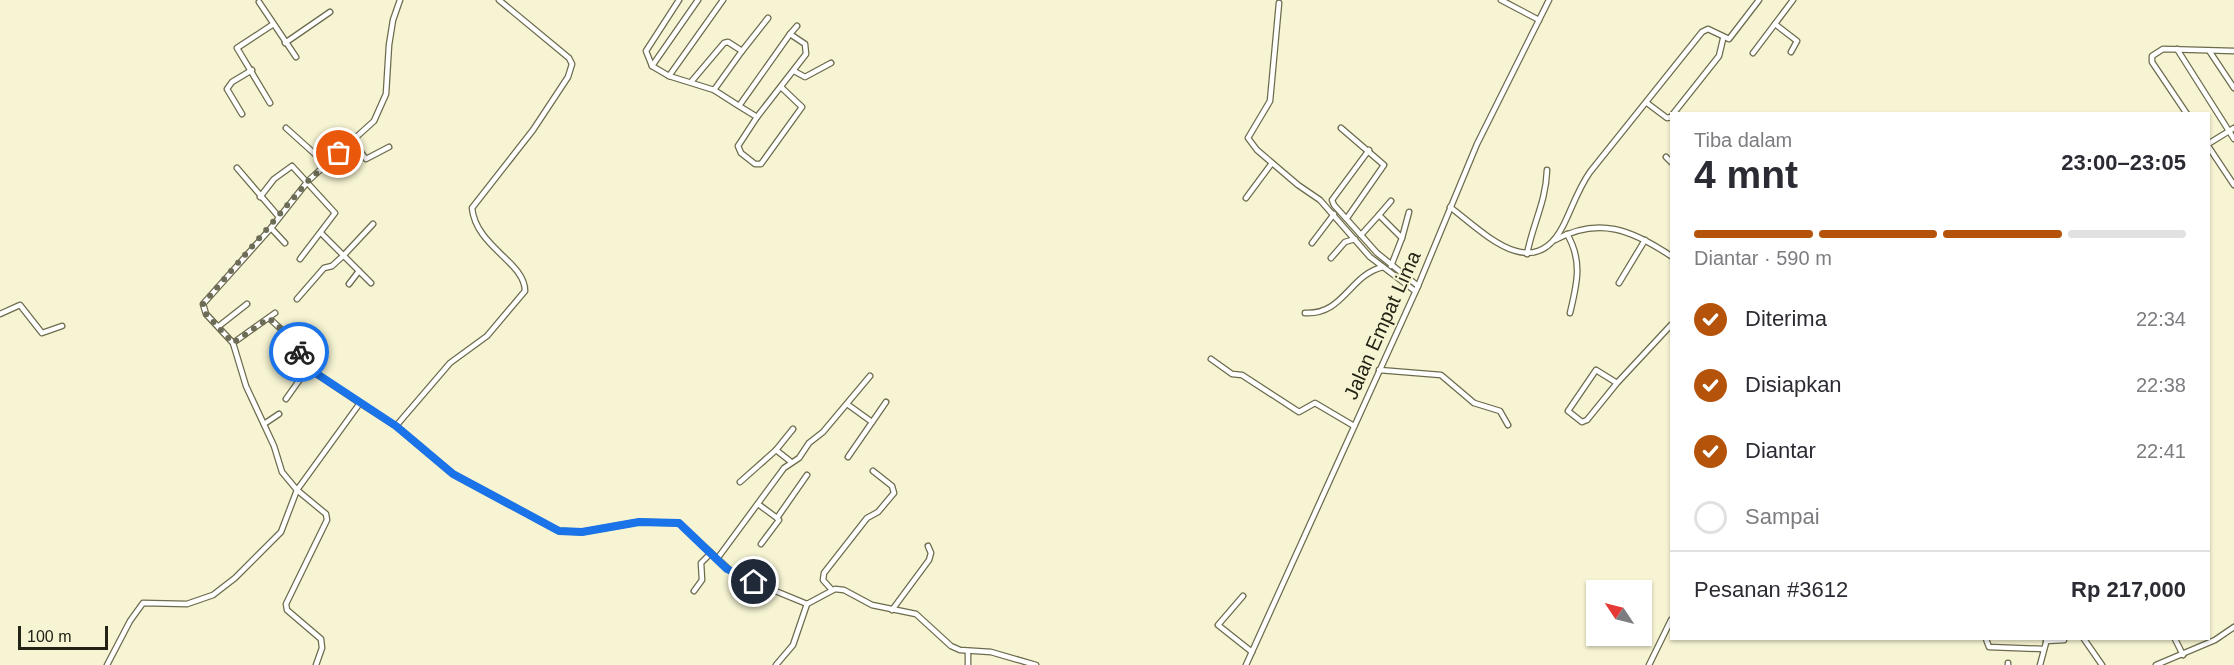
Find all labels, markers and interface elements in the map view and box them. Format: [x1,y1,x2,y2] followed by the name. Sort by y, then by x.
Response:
[313,127,364,178] pin
[1694,129,1792,151] text: Tiba dalam
[322,136,355,169] icon: bag
[2061,150,2186,175] text: 23:00–23:05
[1694,153,1798,196] text: 4 mnt
[1339,247,1425,403] street label: Jalan Empat Lima
[1694,247,1832,269] text: Diantar · 590 m
[1694,303,1727,336] icon: check
[1745,306,1827,331] text: Diterima
[2136,308,2186,330] text: 22:34
[269,322,329,382] courier
[283,336,316,369] icon: bike
[1694,369,1727,402] icon: check
[1745,372,1842,397] text: Disiapkan
[2136,374,2186,396] text: 22:38
[1694,435,1727,468] icon: check
[1745,438,1816,463] text: Diantar
[2136,440,2186,462] text: 22:41
[1745,504,1820,529] text: Sampai
[728,556,779,607] pin
[737,565,770,598] icon: home
[1694,577,1848,602] text: Pesanan #3612
[2071,577,2186,602] text: Rp 217,000
[1586,580,1652,646] north arrow
[1586,580,1652,646] map controls
[18,623,108,650] scale bar
[27,628,71,645] text: 100 m

